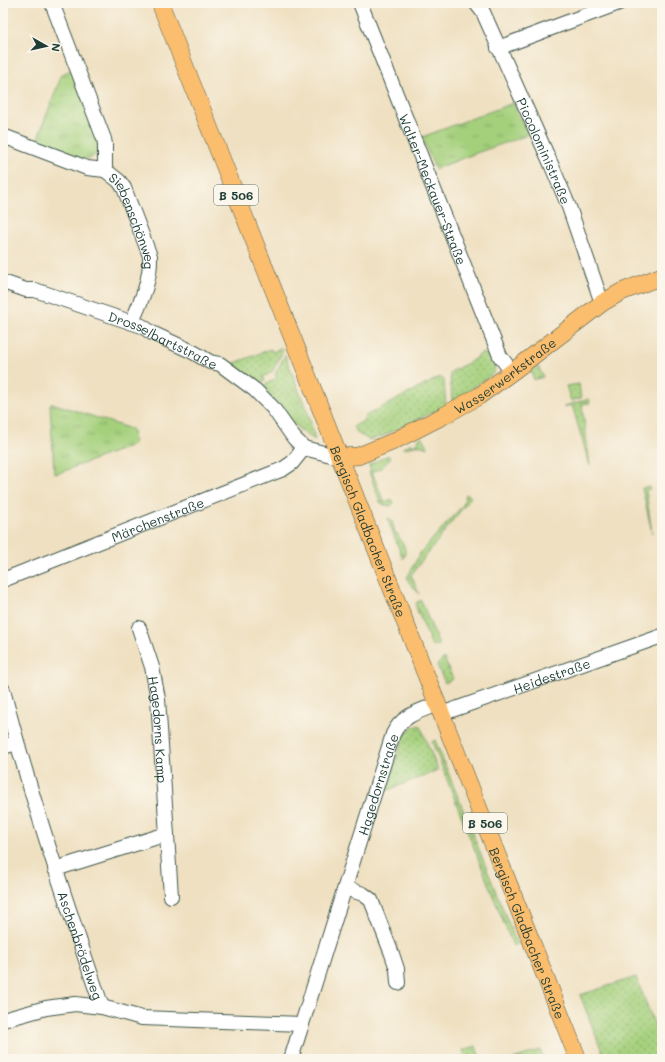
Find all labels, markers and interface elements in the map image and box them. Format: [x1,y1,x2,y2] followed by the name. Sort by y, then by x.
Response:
[26,26,66,66] north arrow
[48,42,64,53] text: N
[514,95,575,206] street label: Piccoloministraße
[396,111,471,267] street label: Walter-Meckauer-Straße
[106,168,159,270] street label: Siebenschönweg
[214,185,258,205] road number: B 506
[106,307,219,372] street label: Drosselbartstraße
[450,333,559,417] street label: Wasserwerkstraße
[327,443,411,619] street label: Bergisch Gladbacher Straße
[108,493,206,545] street label: Märchenstraße
[510,654,592,696] street label: Heidestraße
[145,674,172,784] street label: Hagedorns Kamp
[353,731,401,837] street label: Hagedornstraße
[463,813,507,833] road number: B 506
[486,845,570,1021] street label: Bergisch Gladbacher Straße
[55,889,107,1002] street label: Aschenbrödelweg

